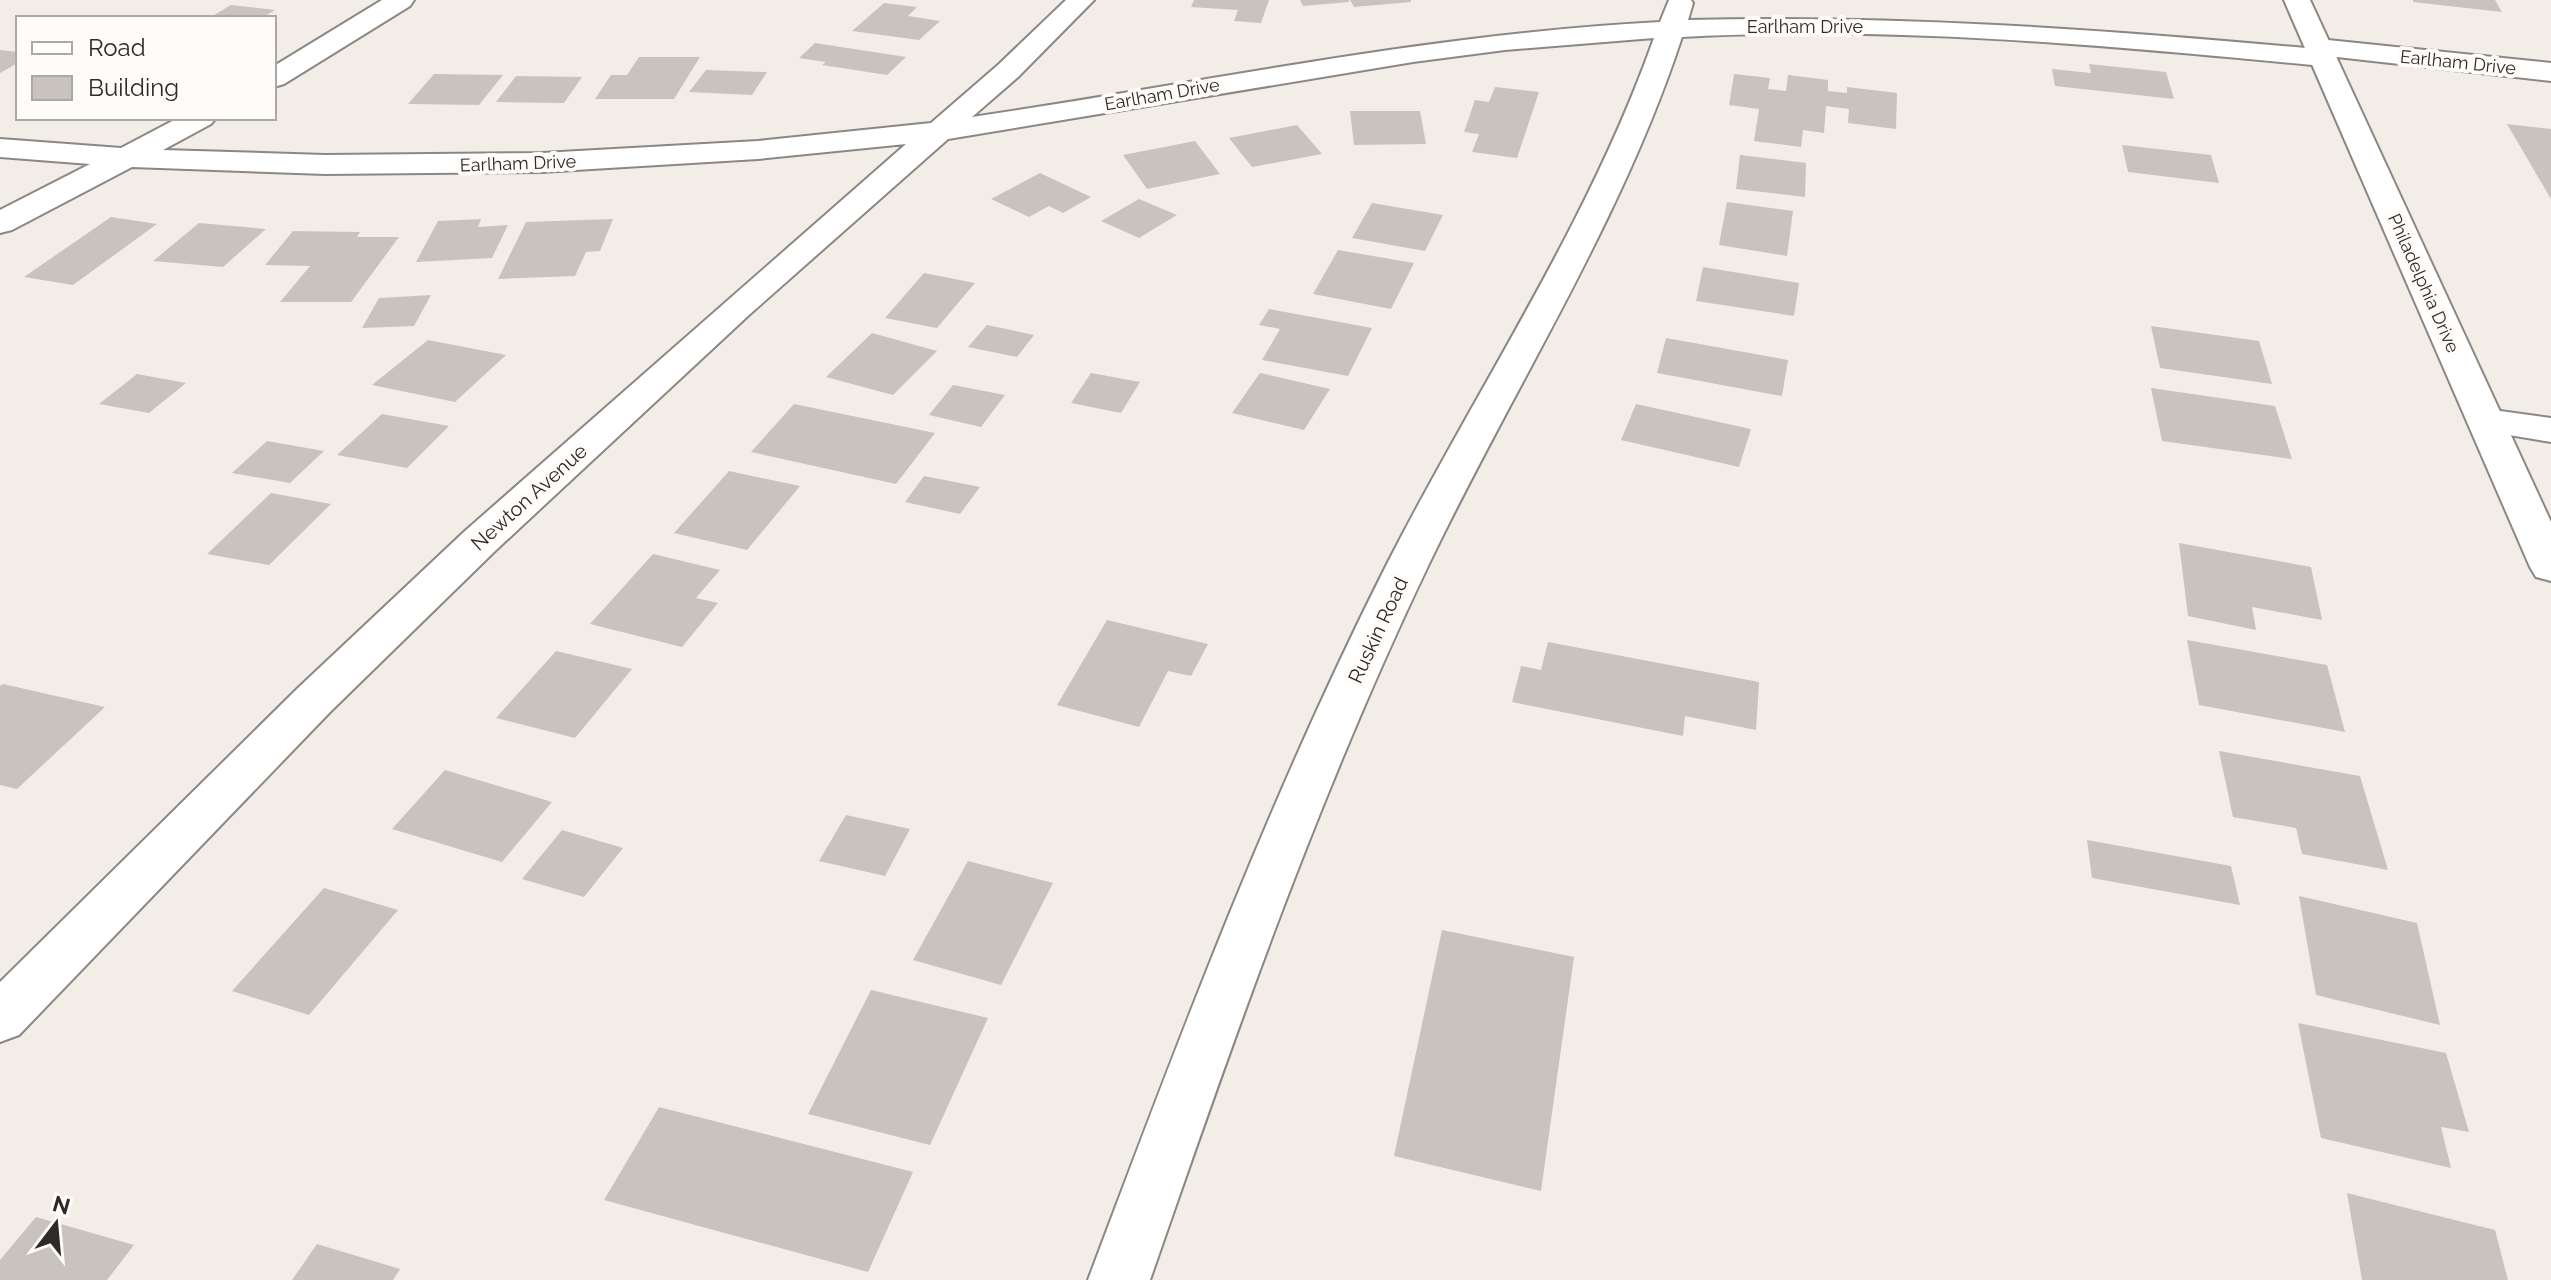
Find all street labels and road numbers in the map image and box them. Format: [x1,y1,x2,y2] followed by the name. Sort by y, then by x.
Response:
[1747,16,1864,37] street label: Earlham Drive
[2399,45,2517,79] street label: Earlham Drive
[1103,73,1222,114] street label: Earlham Drive
[460,150,577,176] street label: Earlham Drive
[2384,210,2464,356] street label: Philadelphia Drive
[466,438,592,555] street label: Newton Avenue
[1343,573,1413,687] street label: Ruskin Road

